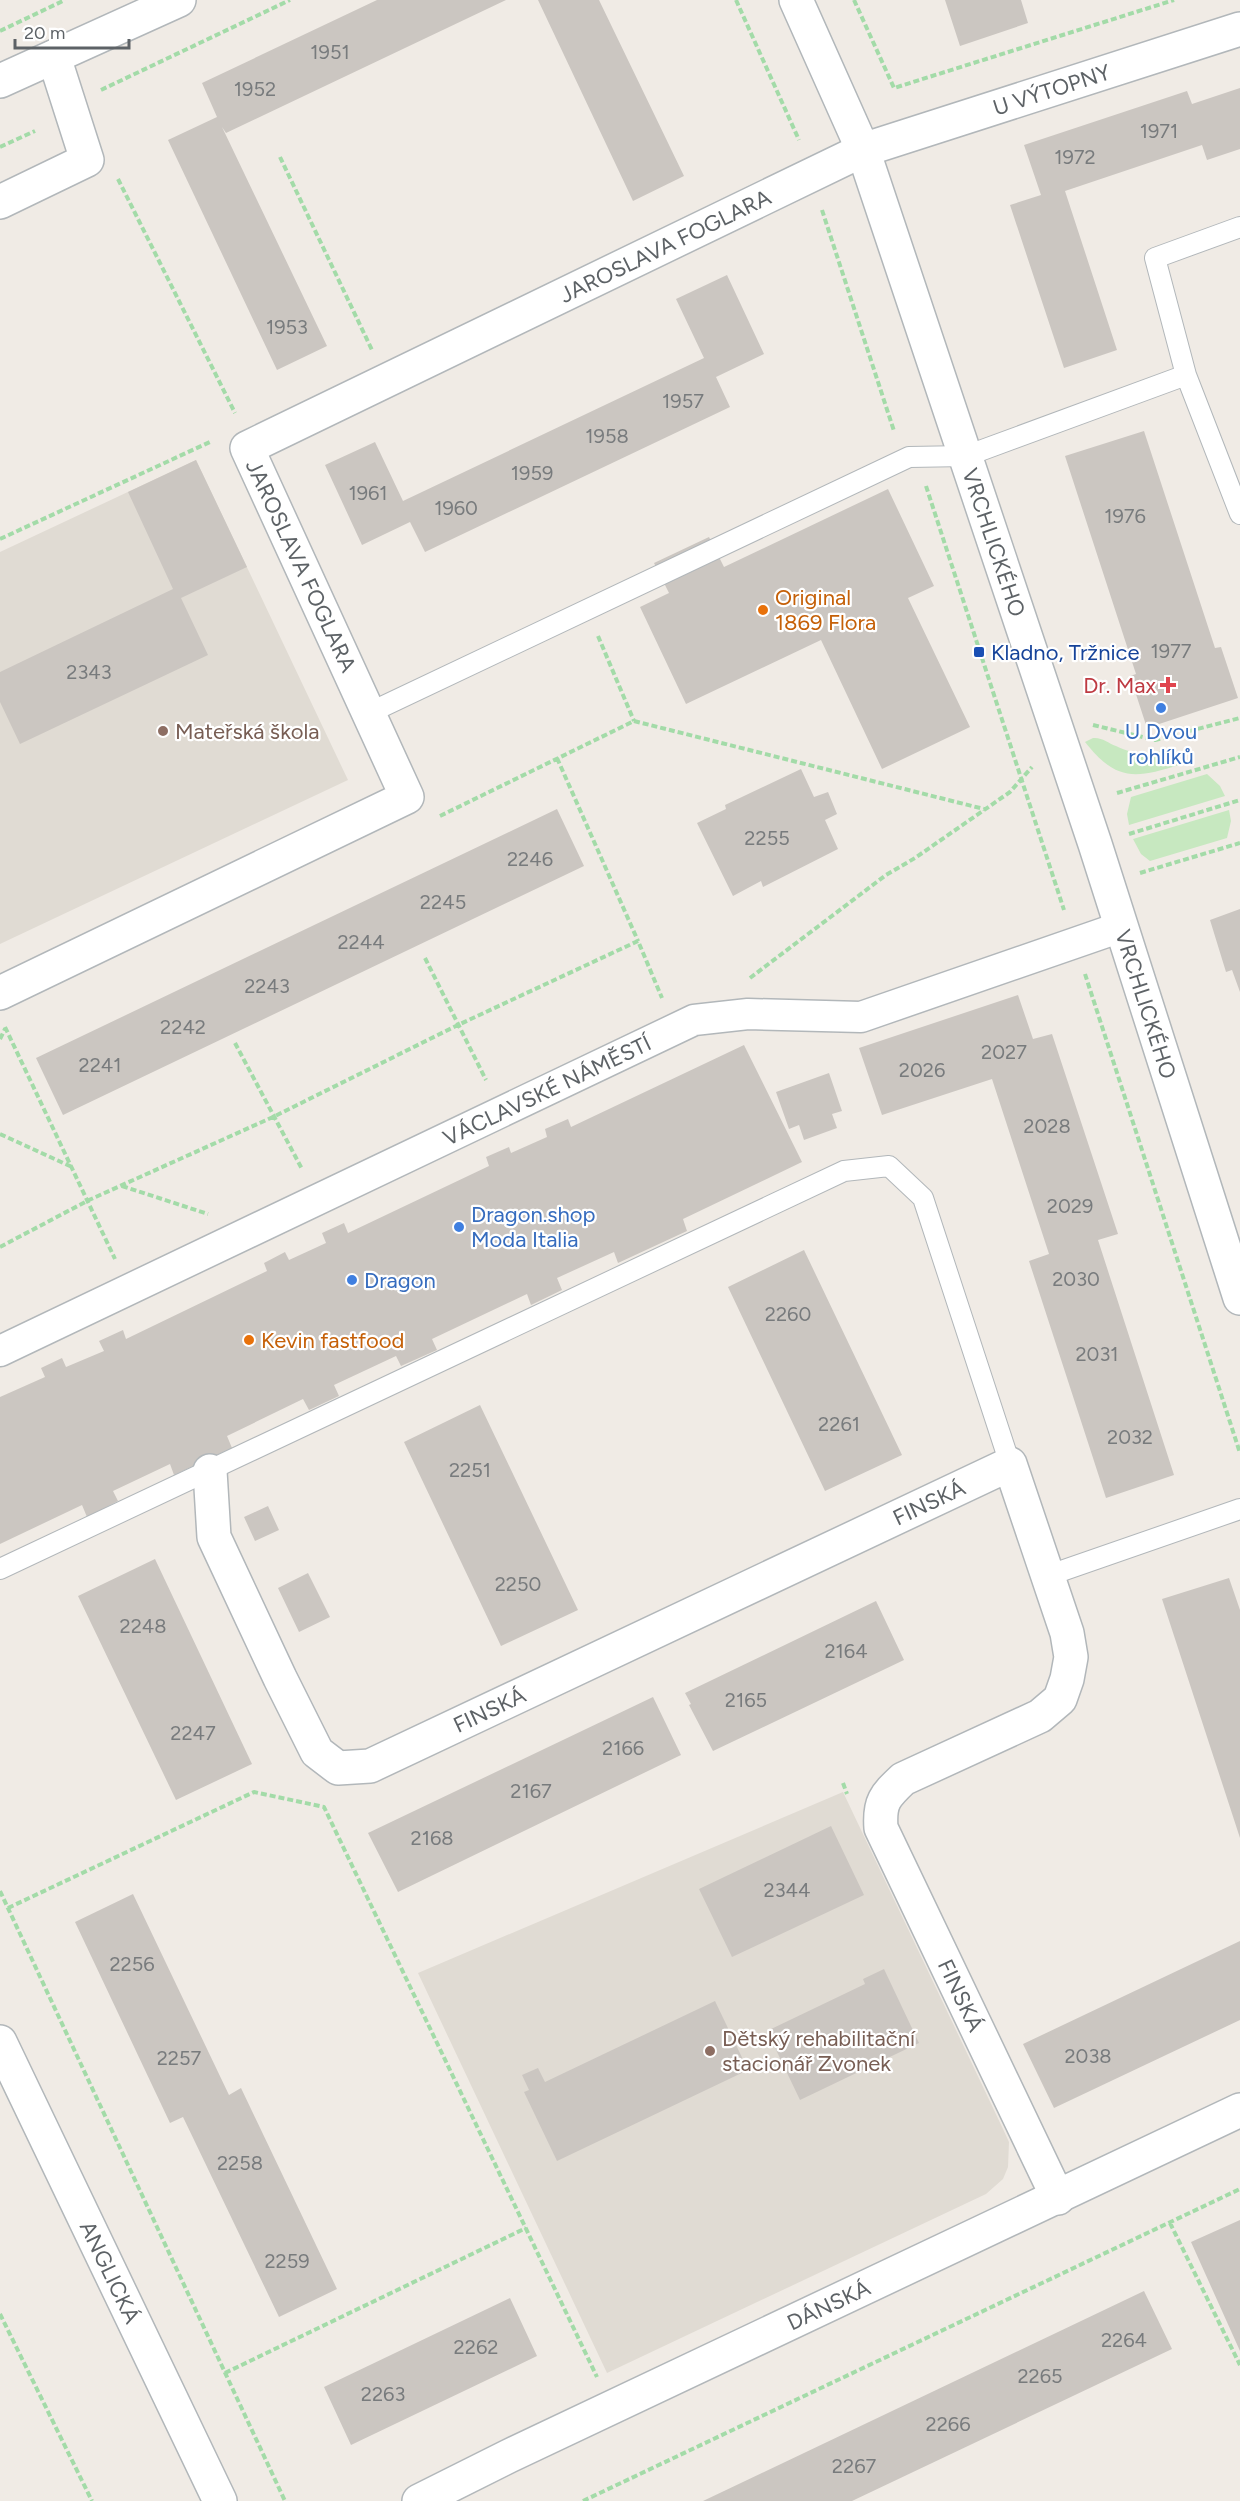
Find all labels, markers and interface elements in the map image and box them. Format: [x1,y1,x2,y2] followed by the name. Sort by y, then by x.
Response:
[15,12,129,50] scale bar
[24,22,65,44] text: 20 m
[310,40,350,64] house number: 1951
[989,58,1114,121] street label: U VÝTOPNY
[234,77,276,101] house number: 1952
[1140,119,1178,143] house number: 1971
[1054,145,1096,169] house number: 1972
[555,183,775,308] street label: JAROSLAVA FOGLARA
[266,315,308,339] house number: 1953
[662,389,704,413] house number: 1957
[585,424,629,448] house number: 1958
[240,455,362,677] street label: JAROSLAVA FOGLARA
[511,461,553,485] house number: 1959
[957,465,1032,620] street label: VRCHLICKÉHO
[348,481,388,505] house number: 1961
[434,496,478,520] house number: 1960
[1104,504,1146,528] house number: 1976
[775,584,876,636] place label: Original 1869 Flora
[756,603,770,617] marker: Original 1869 Flora
[991,639,1139,666] place label: Kladno, Tržnice
[1150,639,1192,663] house number: 1977
[972,645,986,659] marker: Kladno, Tržnice
[66,660,112,684] house number: 2343
[1083,672,1157,699] place label: Dr. Max
[1161,678,1175,692] marker: Dr. Max
[1154,701,1168,715] marker: U Dvou rohlíků
[175,718,319,745] place label: Mateřská škola
[1125,718,1197,770] place label: U Dvou rohlíků
[156,724,170,738] marker: Mateřská škola
[744,826,790,850] house number: 2255
[507,847,553,871] house number: 2246
[420,890,466,914] house number: 2245
[1110,926,1183,1082] street label: VRCHLICKÉHO
[337,930,385,954] house number: 2244
[244,974,290,998] house number: 2243
[160,1015,206,1039] house number: 2242
[439,1029,656,1151] street label: VÁCLAVSKÉ NÁMĚSTÍ
[981,1040,1027,1064] house number: 2027
[78,1053,122,1077] house number: 2241
[899,1058,945,1082] house number: 2026
[1023,1114,1071,1138] house number: 2028
[1047,1194,1093,1218] house number: 2029
[471,1201,596,1253] place label: Dragon.shop Moda Italia
[452,1220,466,1234] marker: Dragon.shop Moda Italia
[364,1267,436,1294] place label: Dragon
[1052,1267,1100,1291] house number: 2030
[345,1273,359,1287] marker: Dragon
[765,1302,811,1326] house number: 2260
[261,1327,405,1354] place label: Kevin fastfood
[242,1333,256,1347] marker: Kevin fastfood
[1075,1342,1119,1366] house number: 2031
[818,1412,860,1436] house number: 2261
[1107,1425,1153,1449] house number: 2032
[449,1458,491,1482] house number: 2251
[888,1474,969,1531] street label: FINSKÁ
[495,1572,541,1596] house number: 2250
[119,1614,167,1638] house number: 2248
[824,1639,868,1663] house number: 2164
[449,1681,530,1738] street label: FINSKÁ
[725,1688,767,1712] house number: 2165
[170,1721,216,1745] house number: 2247
[602,1736,644,1760] house number: 2166
[510,1779,552,1803] house number: 2167
[410,1826,454,1850] house number: 2168
[764,1878,810,1902] house number: 2344
[109,1952,155,1976] house number: 2256
[932,1955,990,2036] street label: FINSKÁ
[722,2025,916,2077] place label: Dětský rehabilitační stacionář Zvonek
[703,2044,717,2058] marker: Dětský rehabilitační stacionář Zvonek
[1064,2044,1112,2068] house number: 2038
[157,2046,202,2070] house number: 2257
[217,2151,263,2175] house number: 2258
[74,2216,146,2328] street label: ANGLICKÁ
[264,2249,310,2273] house number: 2259
[782,2274,874,2336] street label: DÁNSKÁ
[1101,2328,1147,2352] house number: 2264
[454,2335,498,2359] house number: 2262
[1017,2364,1063,2388] house number: 2265
[361,2382,405,2406] house number: 2263
[926,2412,971,2436] house number: 2266
[832,2454,876,2478] house number: 2267

